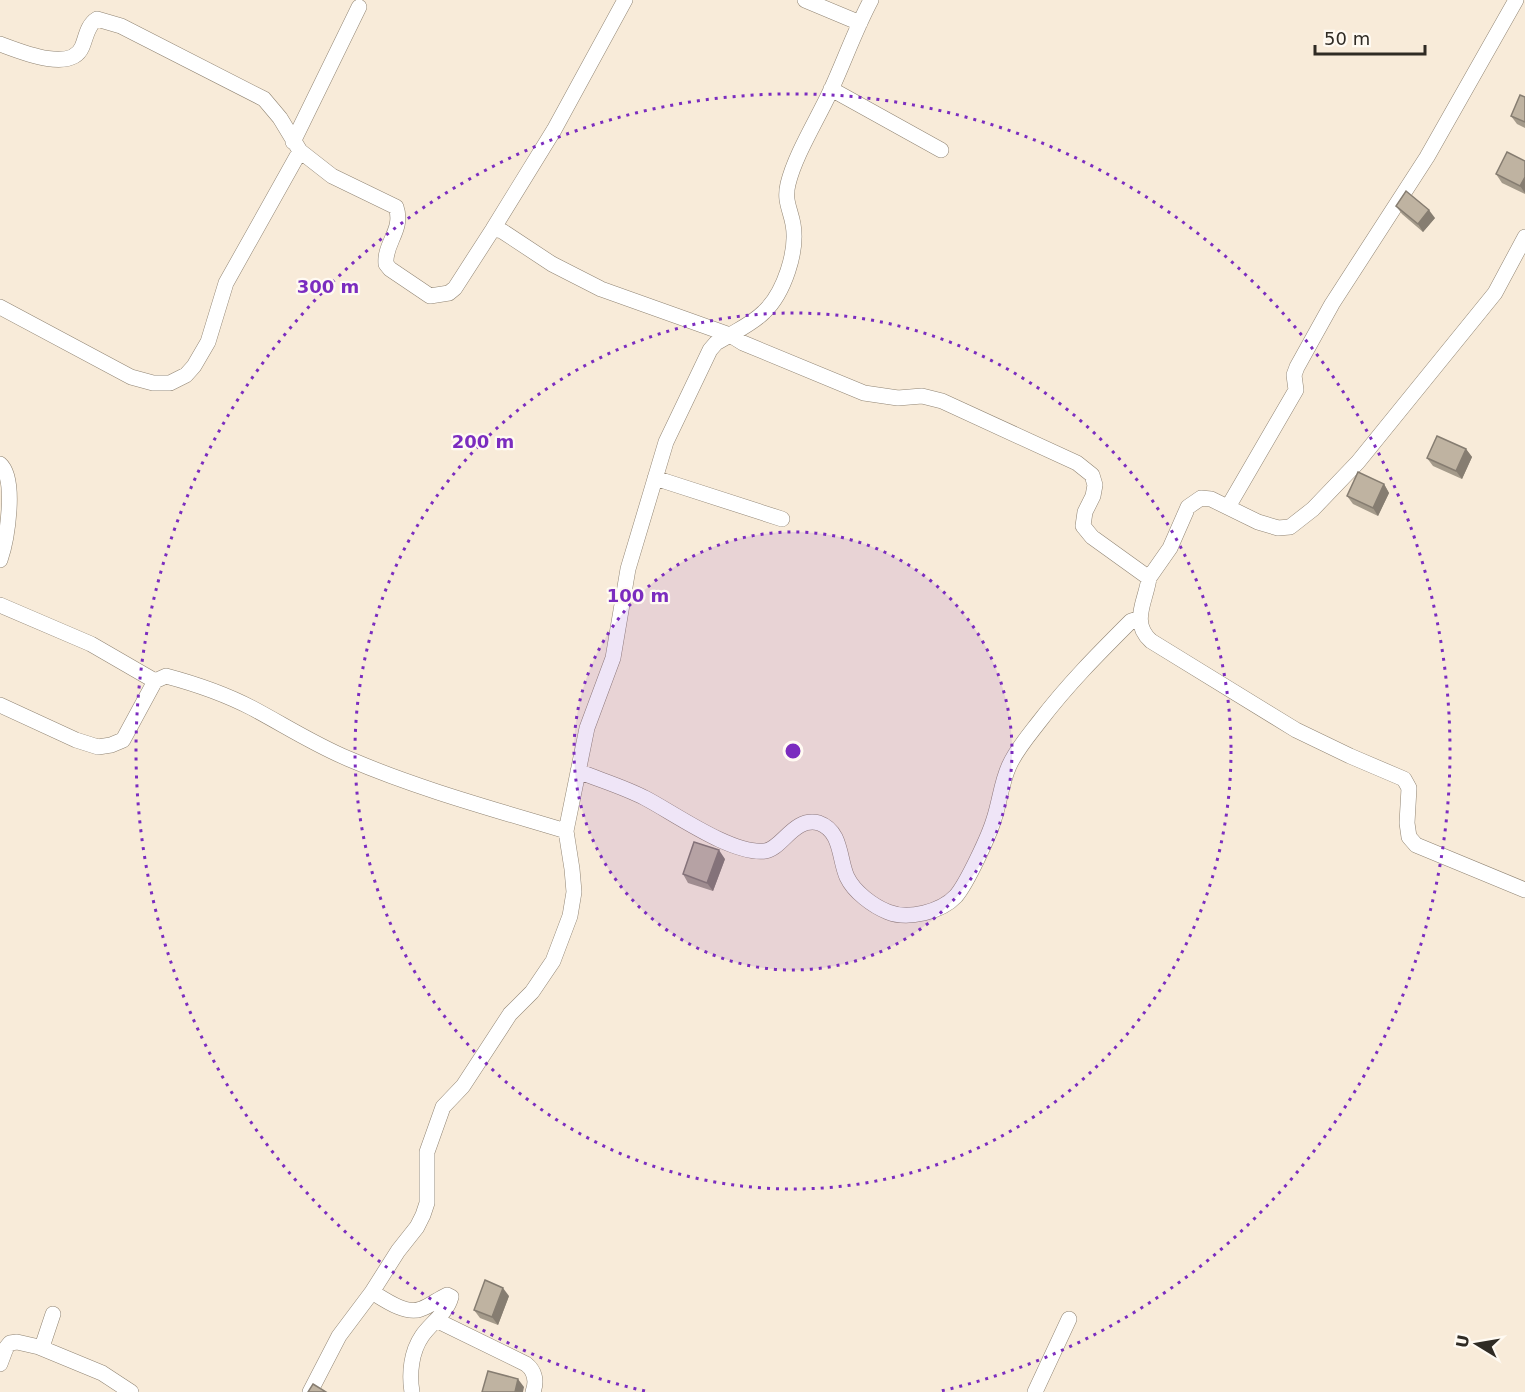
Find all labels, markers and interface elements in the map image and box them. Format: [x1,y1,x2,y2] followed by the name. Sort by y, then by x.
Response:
[1315,18,1424,56] scale bar
[1324,28,1370,49] text: 50 m
[297,276,359,297] text: 300 m
[452,431,514,452] text: 200 m
[607,585,669,606] text: 100 m
[783,741,803,761] centre of rings
[1447,1314,1507,1374] north arrow
[1452,1333,1473,1349] text: U

